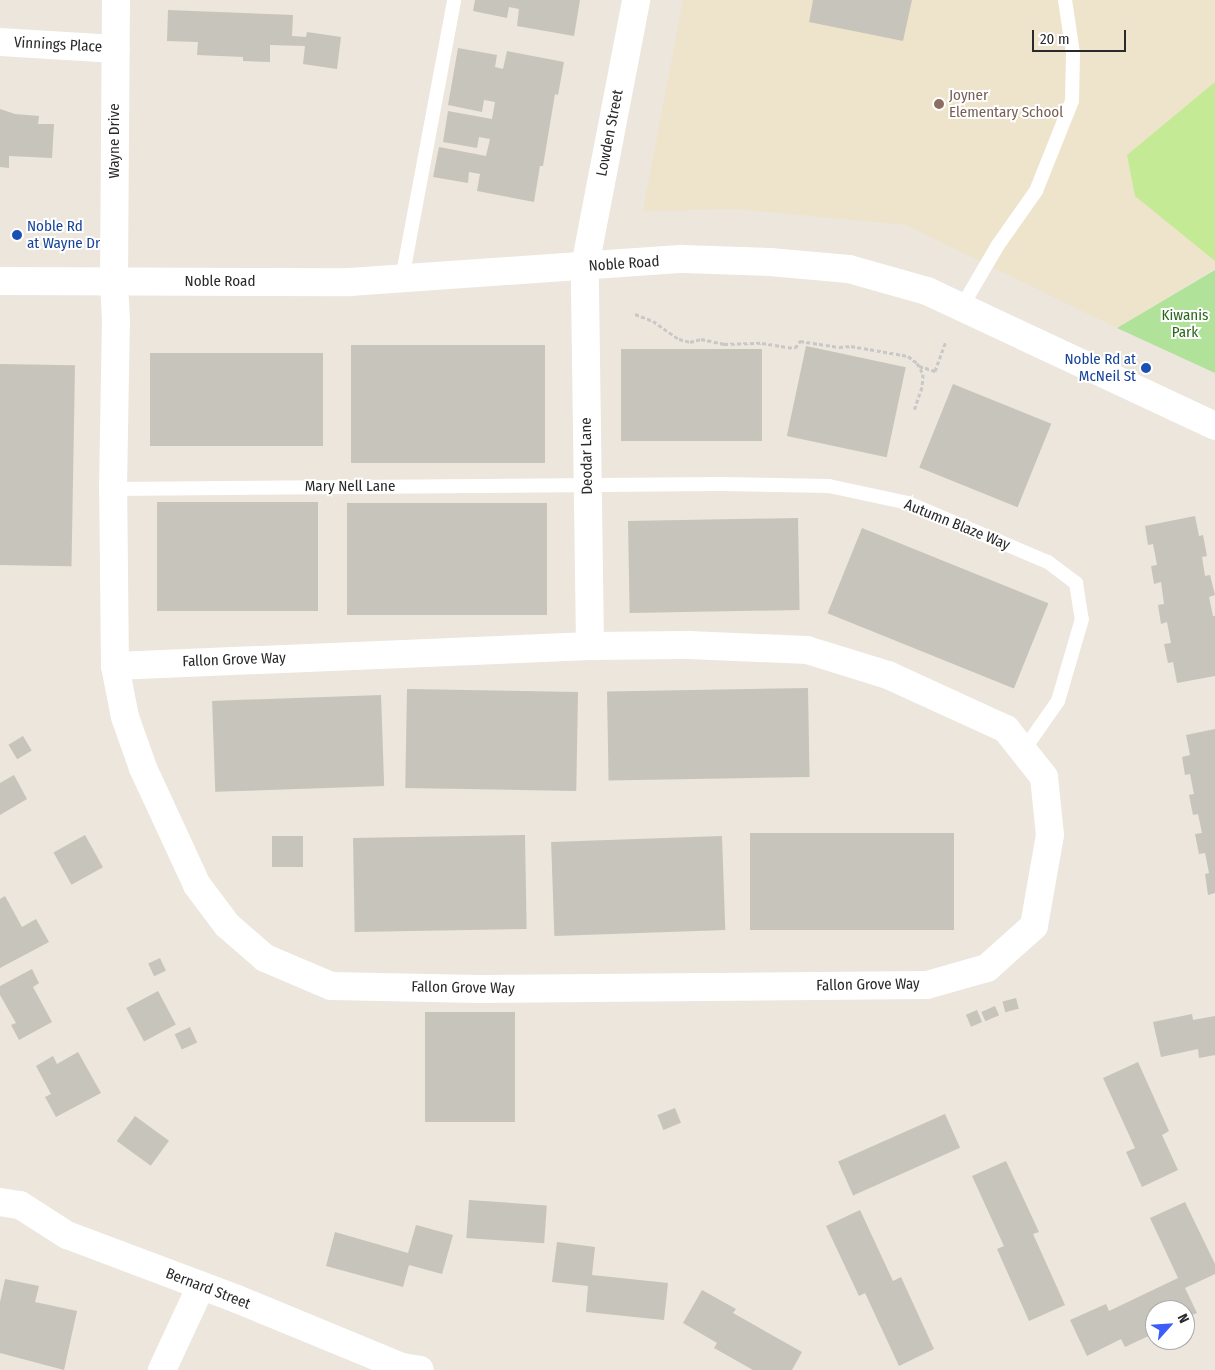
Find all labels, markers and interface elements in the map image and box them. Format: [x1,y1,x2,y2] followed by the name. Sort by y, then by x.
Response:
[1035,20,1129,52] scale bar
[1040,30,1070,48] text: 20 m
[13,34,103,56] street label: Vinnings Place
[949,86,1063,121] place label: Joyner Elementary School
[593,88,627,178] street label: Lowden Street
[933,98,945,110] marker: Joyner Elementary School
[106,103,124,179] street label: Wayne Drive
[27,217,100,252] place label: Noble Rd at Wayne Dr
[11,229,23,241] marker: Noble Rd at Wayne Dr
[588,253,660,275] street label: Noble Road
[185,273,255,291] street label: Noble Road
[1162,306,1208,341] park label: Kiwanis Park
[1064,350,1136,385] place label: Noble Rd at McNeil St
[1140,362,1152,374] marker: Noble Rd at McNeil St
[577,417,597,495] street label: Deodar Lane
[305,478,395,496] street label: Mary Nell Lane
[902,496,1012,554] street label: Autumn Blaze Way
[182,649,286,671] street label: Fallon Grove Way
[816,975,920,995] street label: Fallon Grove Way
[411,978,515,998] street label: Fallon Grove Way
[163,1265,253,1313] street label: Bernard Street
[1145,1300,1195,1350] north arrow
[1174,1311,1193,1326] text: N

